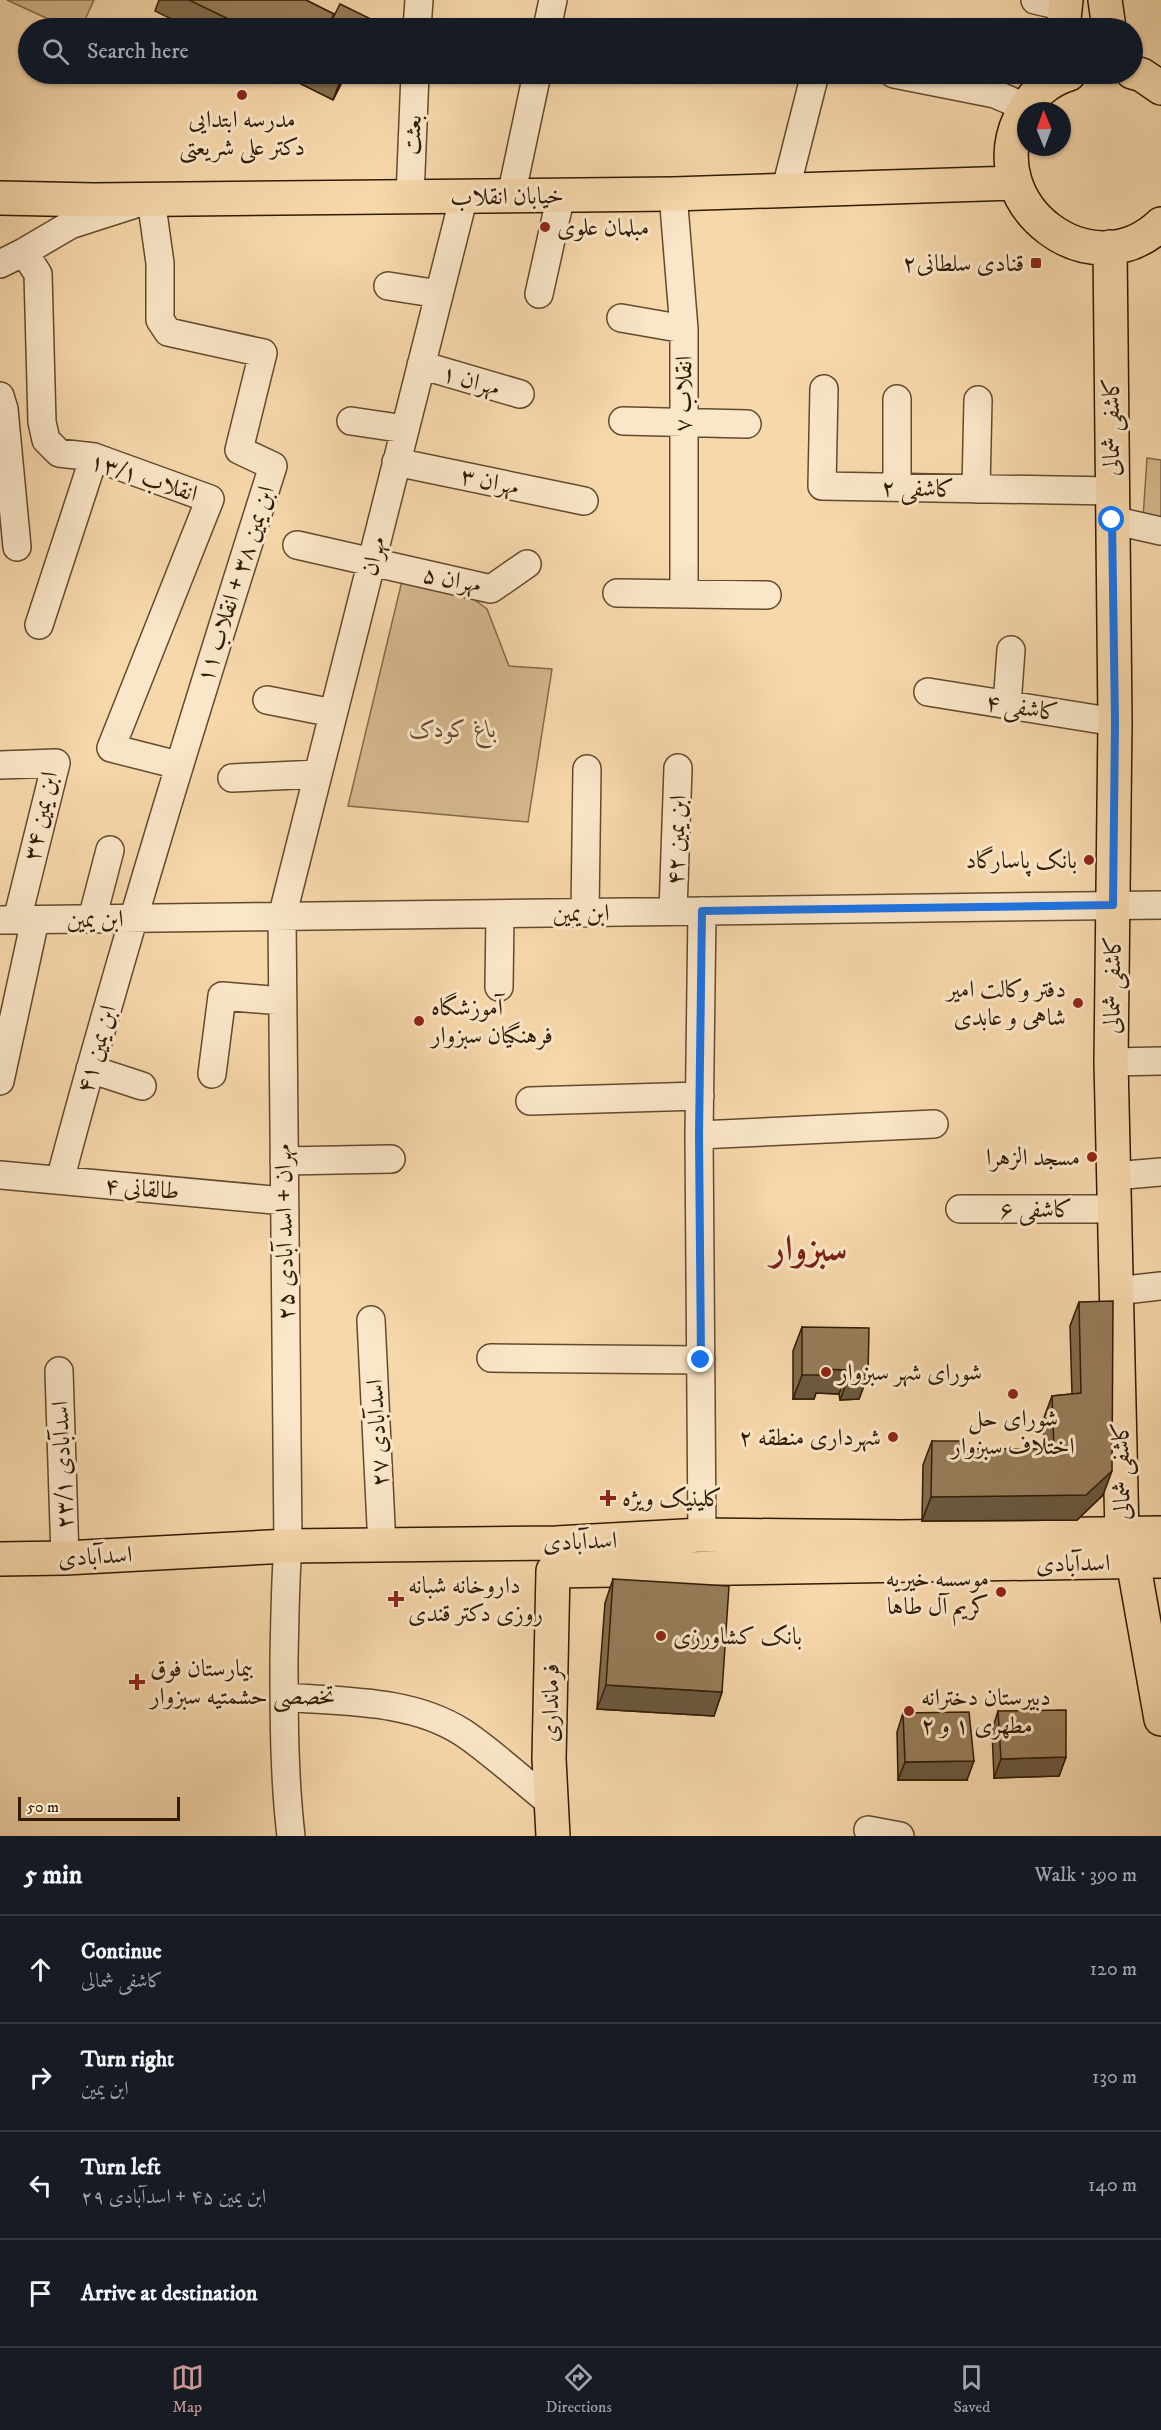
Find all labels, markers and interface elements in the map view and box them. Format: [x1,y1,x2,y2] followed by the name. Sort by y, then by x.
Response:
[18,18,1143,84] search box
[39,35,72,68] icon: search
[87,38,189,65] text: Search here
[235,88,249,102] marker: مدرسه ابتدایی دکتر علی شریعتی
[1017,102,1071,156] north arrow
[179,105,305,164] place label: مدرسه ابتدایی دکتر علی شریعتی
[397,114,429,156] street label: بعثت
[450,181,564,213] street label: خیابان انقلاب
[557,213,649,243] place label: مبلمان علوی
[538,220,552,234] marker: مبلمان علوی
[903,249,1024,279] place label: قنادی سلطانی۲
[1029,256,1043,270] marker: قنادی سلطانی۲
[668,355,700,433] street label: انقلاب ۷
[438,358,503,404] street label: مهران ۱
[1097,378,1128,476] street label: کاشفی شمالی
[86,446,201,509] street label: انقلاب ۱۳/۱
[458,461,522,503] street label: مهران ۳
[881,473,955,506] street label: کاشفی ۲
[190,482,282,686] street label: ابن یمین ۳۸ + انقلاب ۱۱
[1098,506,1124,532] route start
[355,533,393,579] street label: مهران
[420,560,484,600] street label: مهران ۵
[983,687,1060,730] street label: کاشفی ۴
[409,715,497,749] park label: باغ کودک
[17,769,65,863] street label: ابن یمین ۳۴
[660,794,694,886] street label: ابن یمین ۴۲
[965,845,1077,877] place label: بانک پاسارگاد
[1082,853,1096,867] marker: بانک پاسارگاد
[552,899,610,929] street label: ابن یمین
[66,905,124,935] street label: ابن یمین
[1097,936,1130,1035] street label: کاشفی شمالی
[944,975,1066,1033] place label: دفتر وکالت امیر شاهی و عابدی
[429,992,553,1051] place label: آموزشگاه فرهنگیان سبزوار
[1071,996,1085,1010] marker: دفتر وکالت امیر شاهی و عابدی
[70,1002,124,1097] street label: ابن یمین ۴۱
[412,1014,426,1028] marker: آموزشگاه فرهنگیان سبزوار
[268,1143,302,1321] street label: مهران + اسد آبادی ۲۵
[986,1143,1080,1173] place label: مسجد الزهرا
[1085,1150,1099,1164] marker: مسجد الزهرا
[103,1171,180,1207] street label: طالقانی ۴
[999,1195,1073,1226] street label: کاشفی ۶
[767,1227,847,1272] district label: سبزوار
[687,1346,713,1372] route end
[836,1358,982,1388] place label: شورای شهر سبزوار
[819,1365,833,1379] marker: شورای شهر سبزوار
[360,1378,396,1488] street label: اسدآبادی ۲۷
[1006,1387,1020,1401] marker: شورای حل اختلاف سبزوار
[46,1400,80,1530] street label: اسدآبادی ۲۳/۱
[949,1404,1075,1462] place label: شورای حل اختلاف سبزوار
[1106,1421,1139,1520] street label: کاشفی شمالی
[739,1423,881,1453] place label: شهرداری منطقه ۲
[886,1430,900,1444] marker: شهرداری منطقه ۲
[622,1484,722,1514] place label: کلینیک ویژه
[599,1489,617,1507] marker: کلینیک ویژه
[542,1526,618,1558] street label: اسدآبادی
[57,1540,133,1574] street label: اسدآبادی
[1035,1548,1111,1580] street label: اسدآبادی
[886,1564,989,1627] place label: موسسه خیریه کریم آل طاها
[408,1571,543,1629] place label: داروخانه شبانه روزی دکتر قندی
[994,1585,1008,1599] marker: موسسه خیریه کریم آل طاها
[389,1592,403,1606] marker: داروخانه شبانه روزی دکتر قندی
[673,1622,802,1652] place label: بانک کشاورزی
[654,1629,668,1643] marker: بانک کشاورزی
[148,1654,335,1713] place label: بیمارستان فوق تخصصی حشمتیه سبزوار
[535,1663,567,1743] street label: فرمانداری
[128,1673,146,1691] marker: بیمارستان فوق تخصصی حشمتیه سبزوار
[921,1683,1051,1741] place label: دبیرستان دخترانه مطهری ۱ و ۲
[902,1704,916,1718] marker: دبیرستان دخترانه مطهری ۱ و ۲
[18,1794,180,1822] scale bar
[27,1797,59,1817] text: 50 m
[24,1859,82,1892] text: 5 min
[1035,1863,1137,1888] text: Walk · 390 m
[81,1938,162,1965] text: Continue
[24,1953,57,1986] icon: ahead
[1090,1957,1137,1982] text: 120 m
[81,1969,163,1994] text: کاشفی شمالی
[81,2046,174,2073] text: Turn right
[24,2061,57,2094] icon: right
[1092,2065,1137,2090] text: 130 m
[81,2077,129,2102] text: ابن یمین
[81,2154,161,2181] text: Turn left
[24,2169,57,2202] icon: left
[1088,2173,1137,2198] text: 140 m
[81,2185,266,2210] text: ابن یمین ۴۵ + اسدآبادی ۲۹
[24,2277,57,2310] icon: arrive
[81,2280,258,2307] text: Arrive at destination
[171,2361,204,2417] tab: Map
[545,2361,612,2417] tab: Directions
[953,2361,990,2417] tab: Saved

